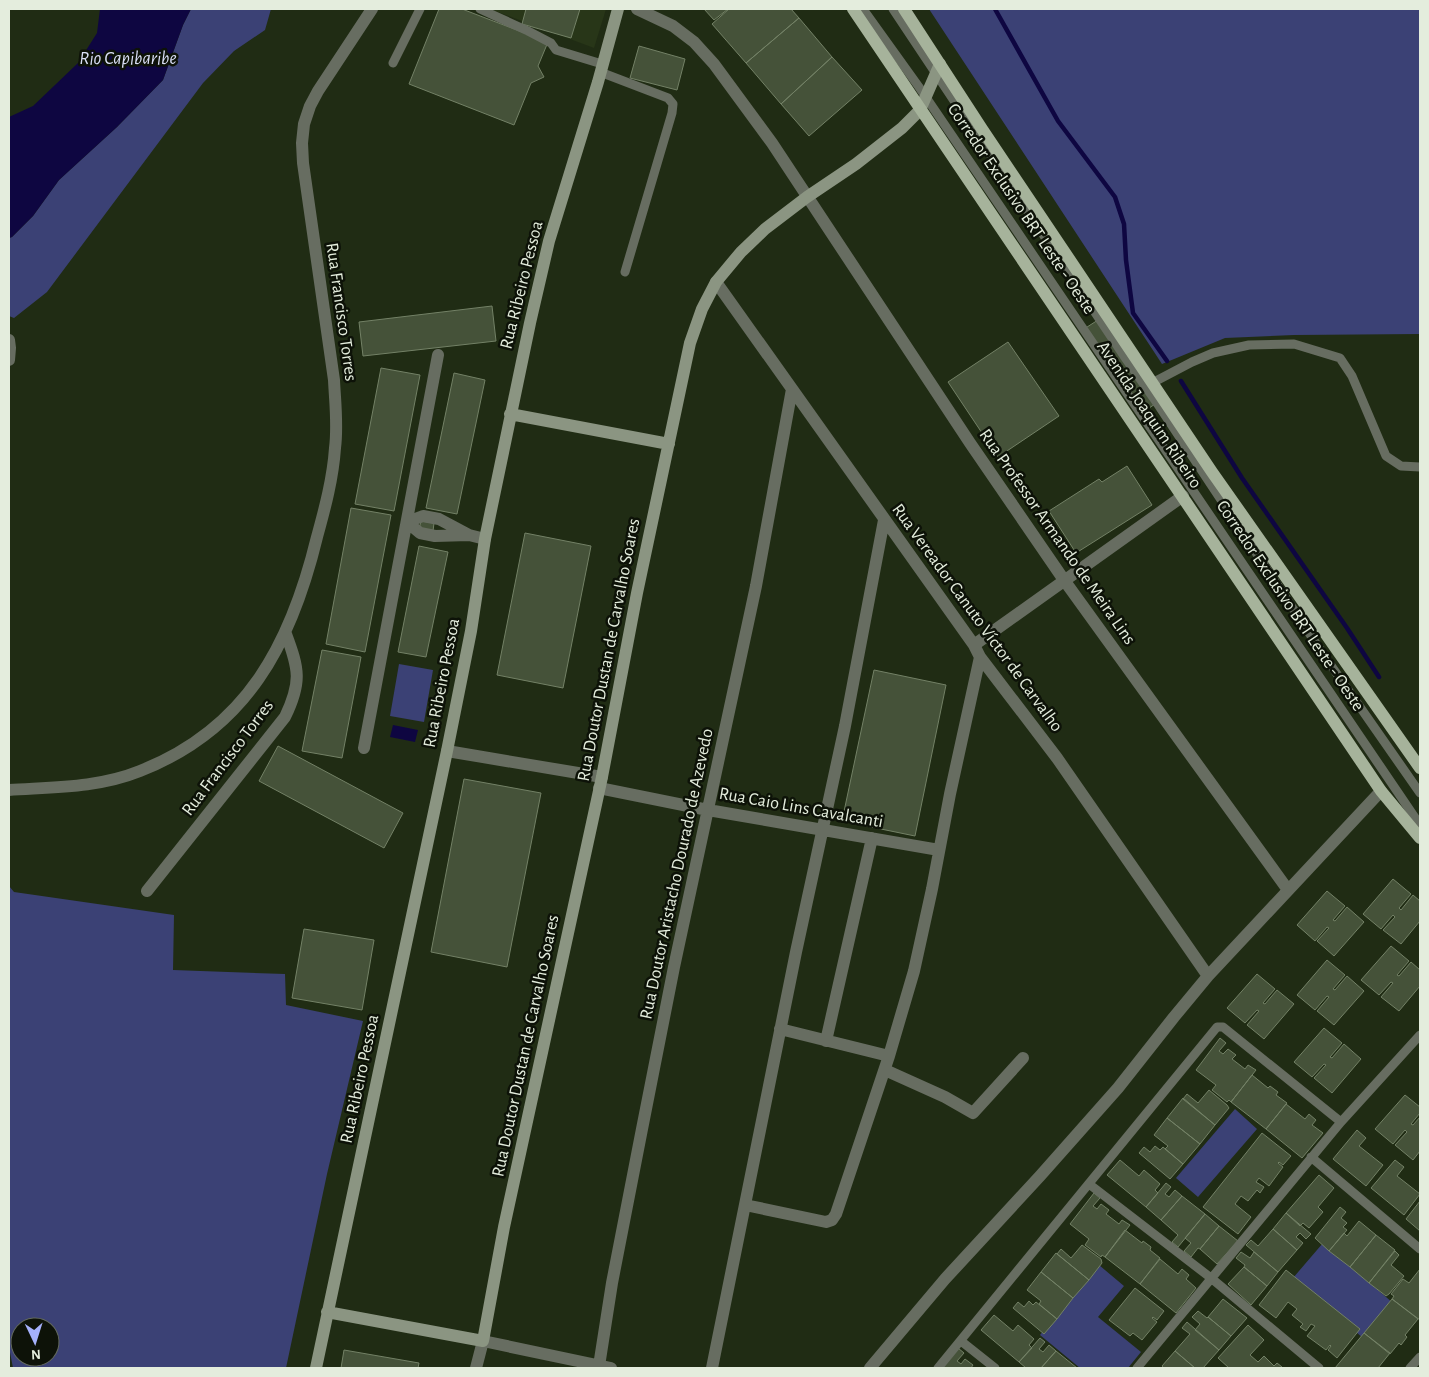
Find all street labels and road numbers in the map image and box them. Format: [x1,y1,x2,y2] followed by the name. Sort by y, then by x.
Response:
[944,100,1098,318] street label: Corredor Exclusivo BRT Leste - Oeste
[497,219,547,351] street label: Rua Ribeiro Pessoa
[322,242,360,382] street label: Rua Francisco Torres
[1093,338,1205,492] street label: Avenida Joaquim Ribeiro
[976,426,1138,648] street label: Rua Professor Armando de Meira Lins
[1213,497,1367,715] street label: Corredor Exclusivo BRT Leste - Oeste
[888,501,1066,735] street label: Rua Vereador Canuto Víctor de Carvalho
[575,517,643,783] street label: Rua Doutor Dustan de Carvalho Soares
[421,617,463,749] street label: Rua Ribeiro Pessoa
[179,697,277,819] street label: Rua Francisco Torres
[637,727,717,1021] street label: Rua Doutor Aristacho Dourado de Azevedo
[717,785,885,831] street label: Rua Caio Lins Cavalcanti
[489,913,563,1179] street label: Rua Doutor Dustan de Carvalho Soares
[338,1013,382,1145] street label: Rua Ribeiro Pessoa

